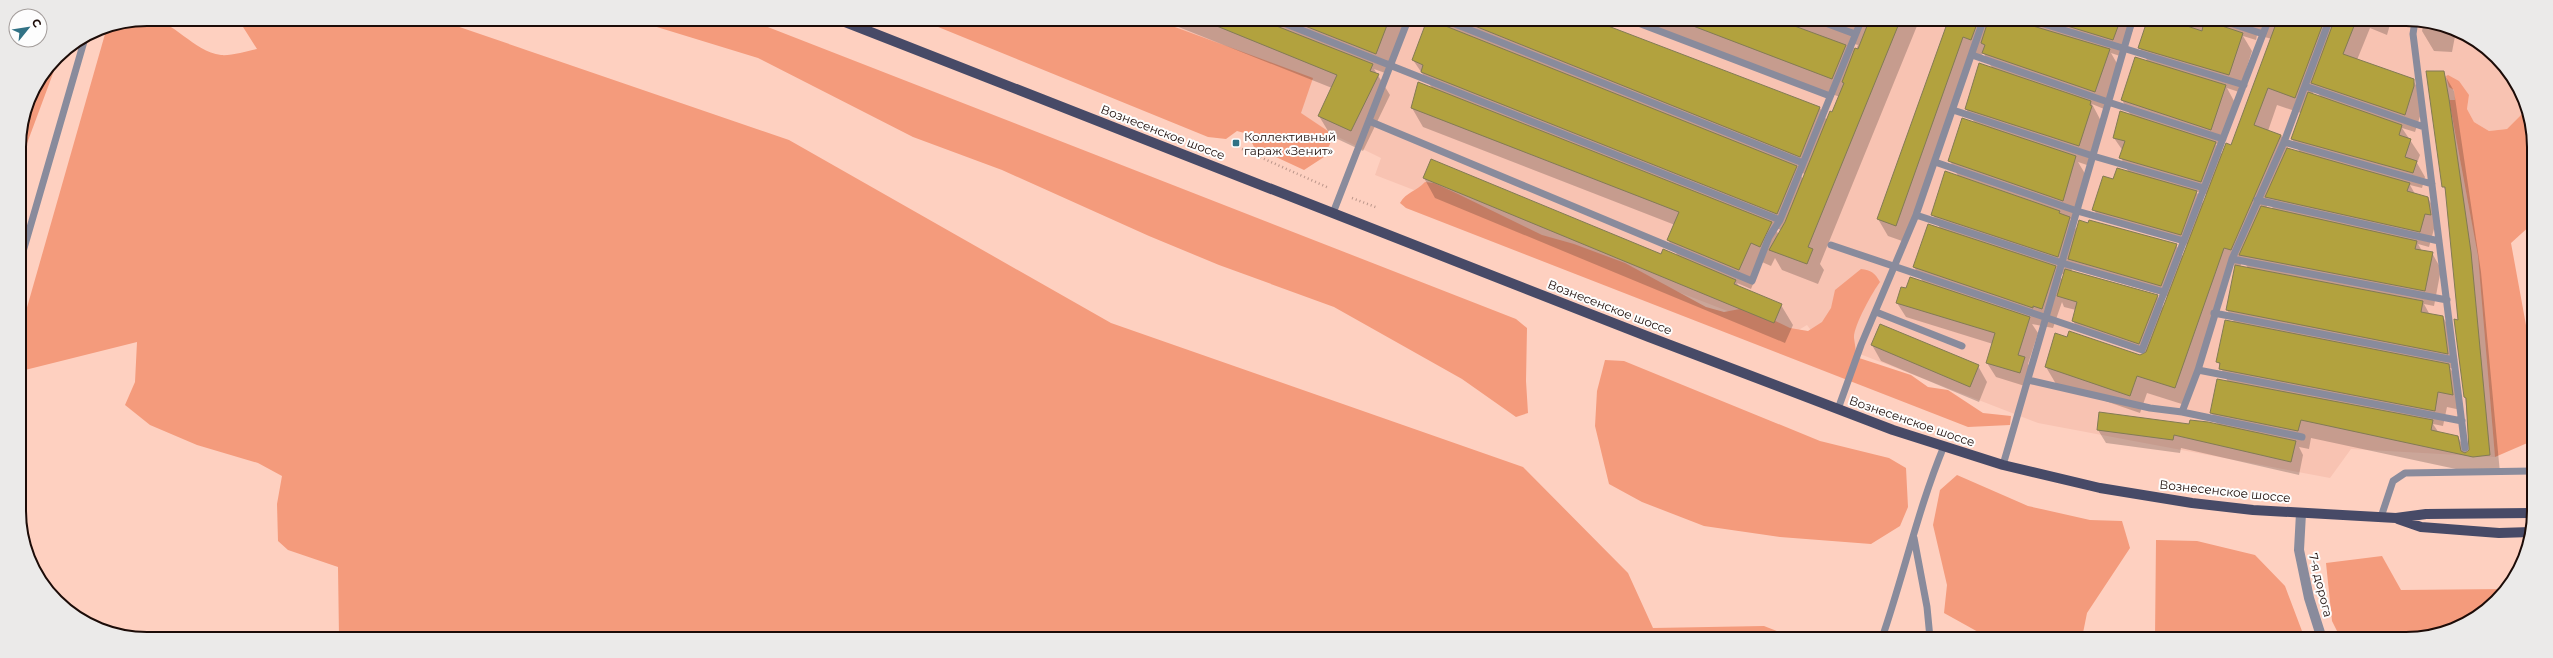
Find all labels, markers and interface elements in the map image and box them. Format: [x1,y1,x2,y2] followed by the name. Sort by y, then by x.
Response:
[8,8,48,48] north arrow
[29,16,45,30] text: С
[1099,101,1227,163] street label: Вознесенское шоссе
[1244,129,1336,158] place label: Коллективный гараж «Зенит»
[1231,138,1241,148] marker: Коллективный гараж «Зенит»
[1546,276,1674,338] street label: Вознесенское шоссе
[1847,392,1977,450] street label: Вознесенское шоссе
[2159,477,2291,505] street label: Вознесенское шоссе
[2306,552,2336,618] street label: 7-я дорога

